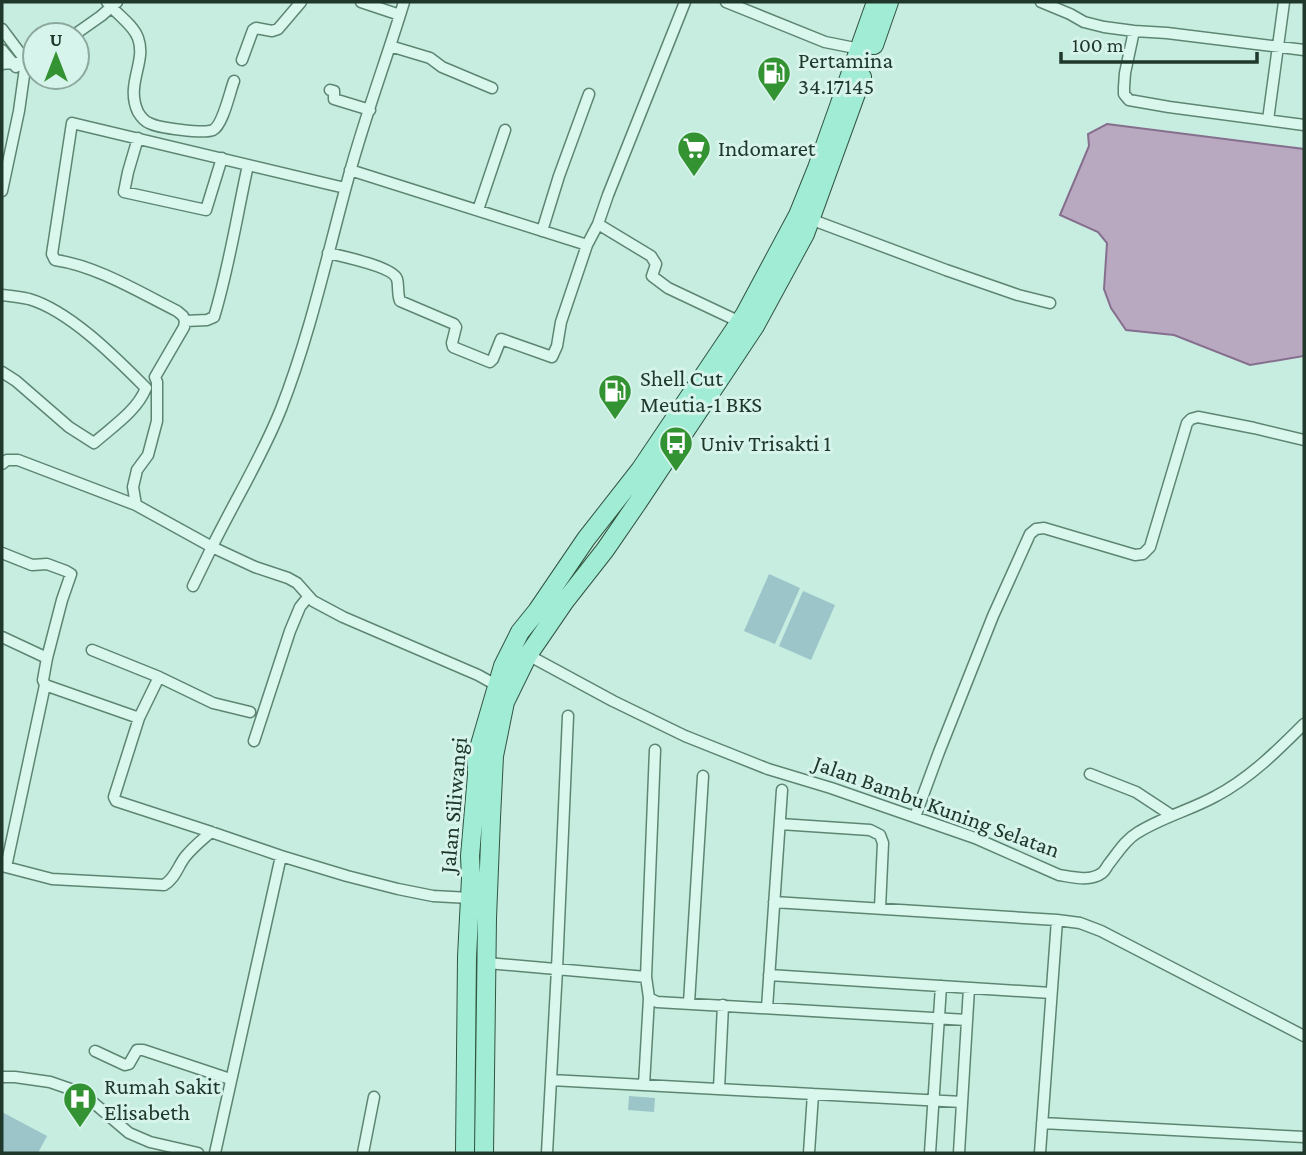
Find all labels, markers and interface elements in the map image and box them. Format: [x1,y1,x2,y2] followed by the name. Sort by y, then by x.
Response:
[21,21,91,91] north arrow
[1061,21,1257,65] scale bar
[49,29,63,50] text: U
[1072,33,1124,57] text: 100 m
[798,47,893,99] place label: Pertamina 34.17145
[755,54,793,103] fuel station icon: Pertamina 34.17145
[675,129,713,178] supermarket icon: Indomaret
[718,135,816,161] place label: Indomaret
[640,365,762,417] place label: Shell Cut Meutia-1 BKS
[596,372,634,421] fuel station icon: Shell Cut Meutia-1 BKS
[657,424,695,473] bus stop icon: Univ Trisakti 1
[700,430,831,456] place label: Univ Trisakti 1
[434,736,472,876] street label: Jalan Siliwangi
[808,749,1064,863] street label: Jalan Bambu Kuning Selatan
[104,1073,221,1125] place label: Rumah Sakit Elisabeth
[61,1080,99,1129] hospital icon: Rumah Sakit Elisabeth

